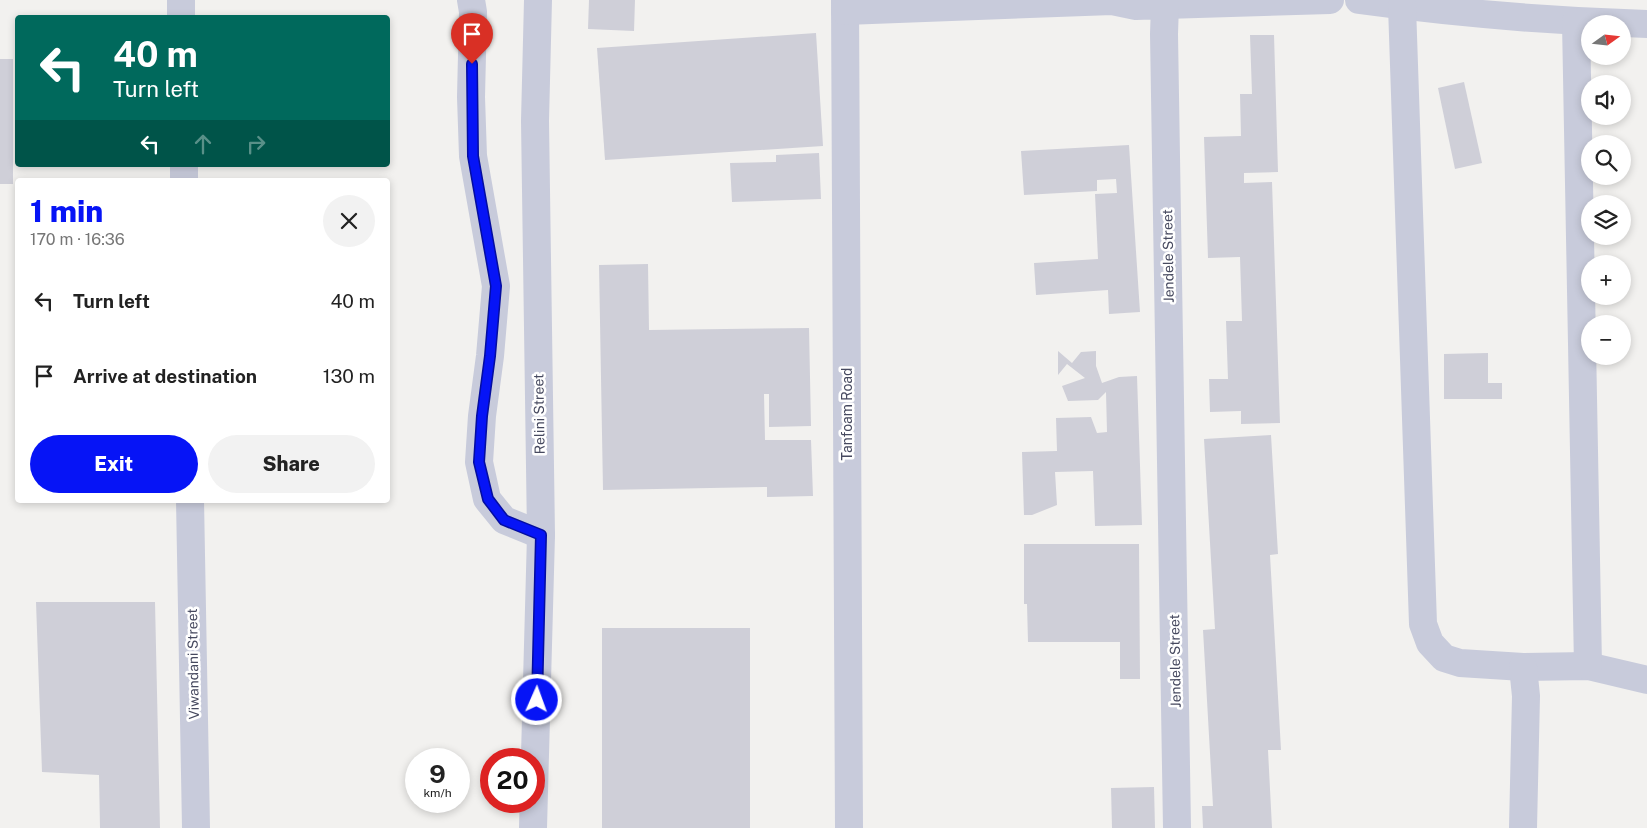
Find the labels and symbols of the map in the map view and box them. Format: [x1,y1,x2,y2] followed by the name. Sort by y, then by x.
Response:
[451,13,493,64] pin
[1581,15,1631,65] north arrow
[1159,209,1177,303] street label: Jendele Street
[839,368,855,460] street label: Tanfoam Road
[530,373,548,455] street label: Relini Street
[184,608,202,720] street label: Viwandani Street
[1166,614,1184,708] street label: Jendele Street
[510,673,562,725] position arrow
[480,748,545,813] speed limit sign: 20

